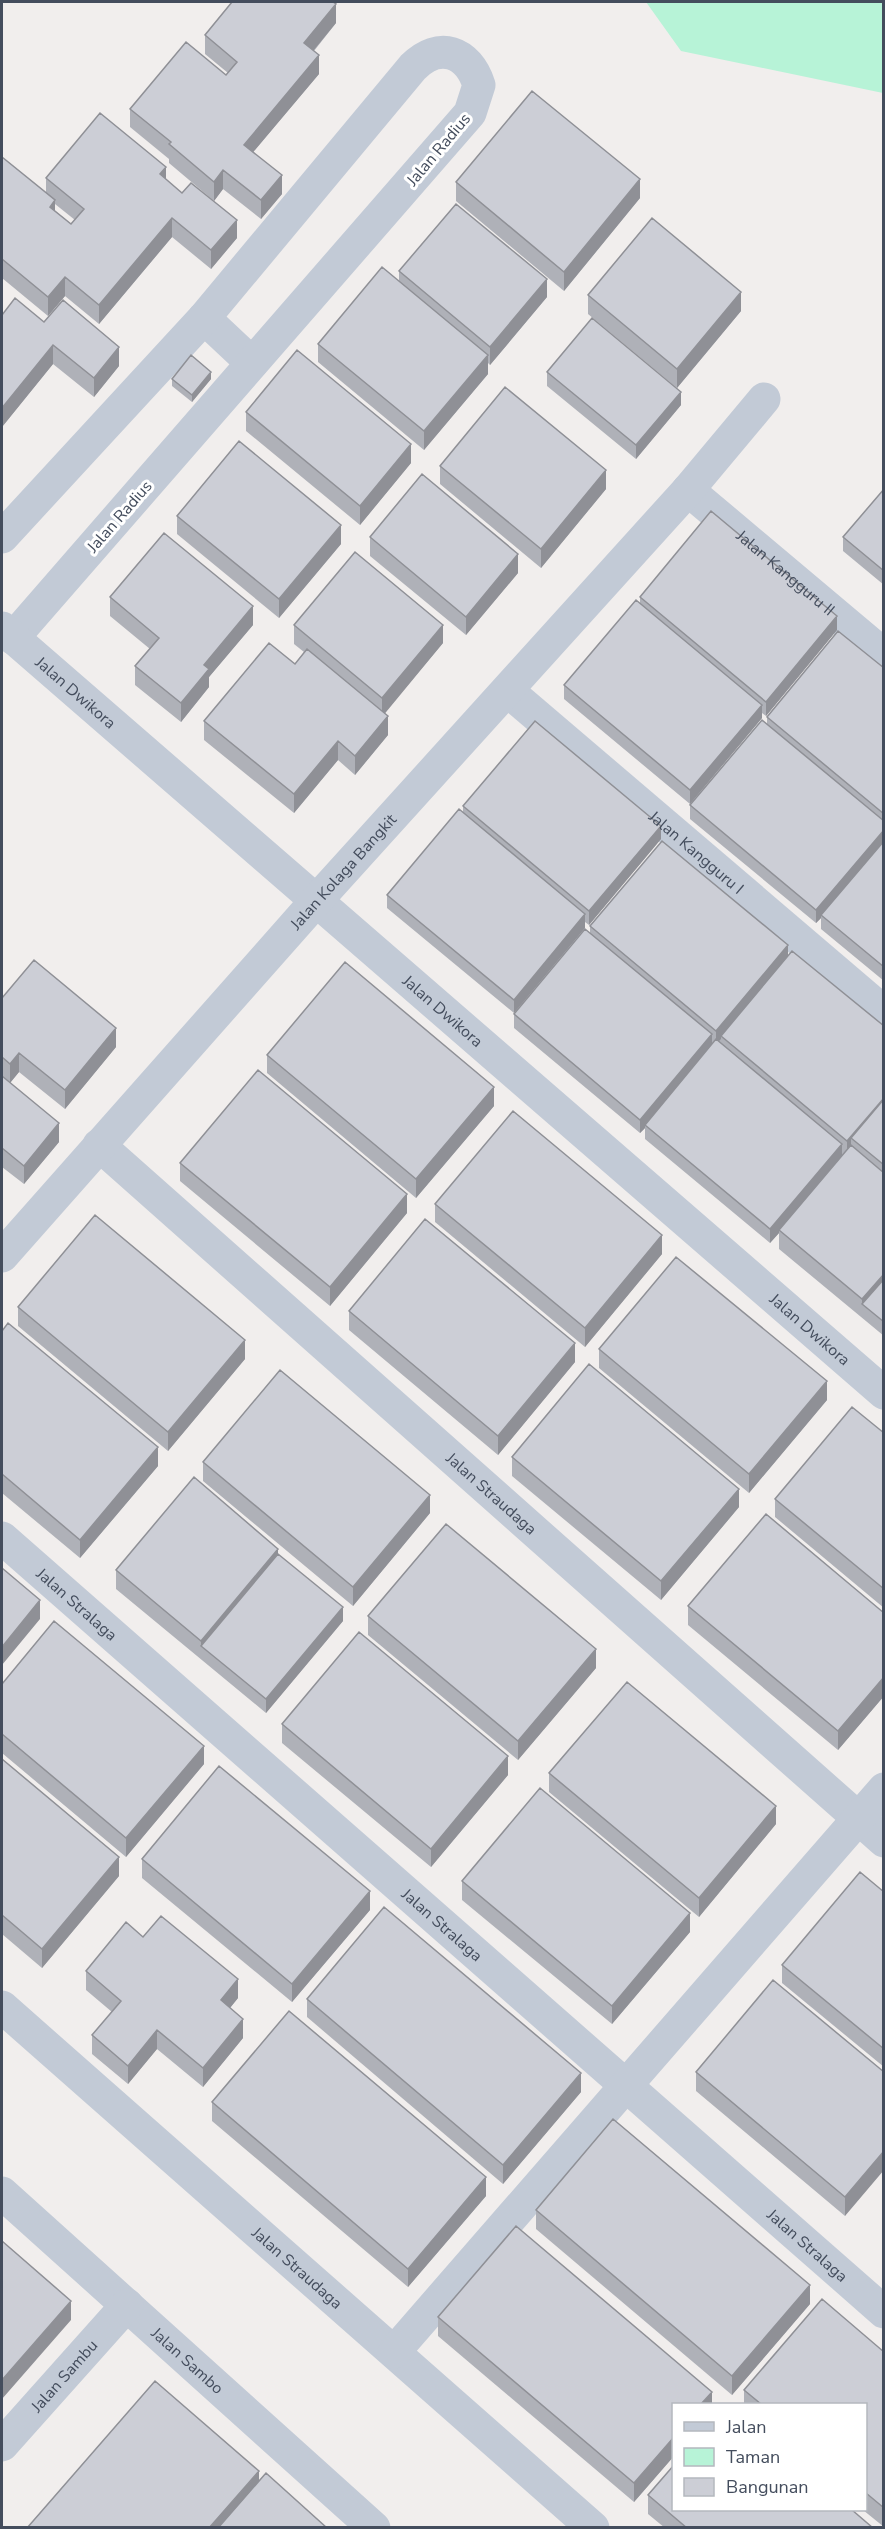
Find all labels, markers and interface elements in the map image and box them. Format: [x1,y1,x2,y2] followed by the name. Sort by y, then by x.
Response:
[401,109,476,192] street label: Jalan Radius
[82,476,157,558] street label: Jalan Radius
[731,525,839,621] street label: Jalan Kangguru II
[30,651,120,734] street label: Jalan Dwikora
[643,805,748,900] street label: Jalan Kangguru I
[285,809,402,936] street label: Jalan Kolaga Bangkit
[397,970,488,1052] street label: Jalan Dwikora
[764,1288,855,1371] street label: Jalan Dwikora
[440,1447,541,1540] street label: Jalan Straudaga
[31,1563,122,1646] street label: Jalan Stralaga
[396,1883,487,1967] street label: Jalan Stralaga
[761,2204,852,2287] street label: Jalan Stralaga
[246,2222,347,2314] street label: Jalan Straudaga
[145,2322,228,2400] street label: Jalan Sambo
[26,2335,103,2418] street label: Jalan Sambu
[672,2403,867,2511] legend
[725,2415,766,2439] text: Jalan
[726,2445,780,2469] text: Taman
[726,2475,809,2499] text: Bangunan

